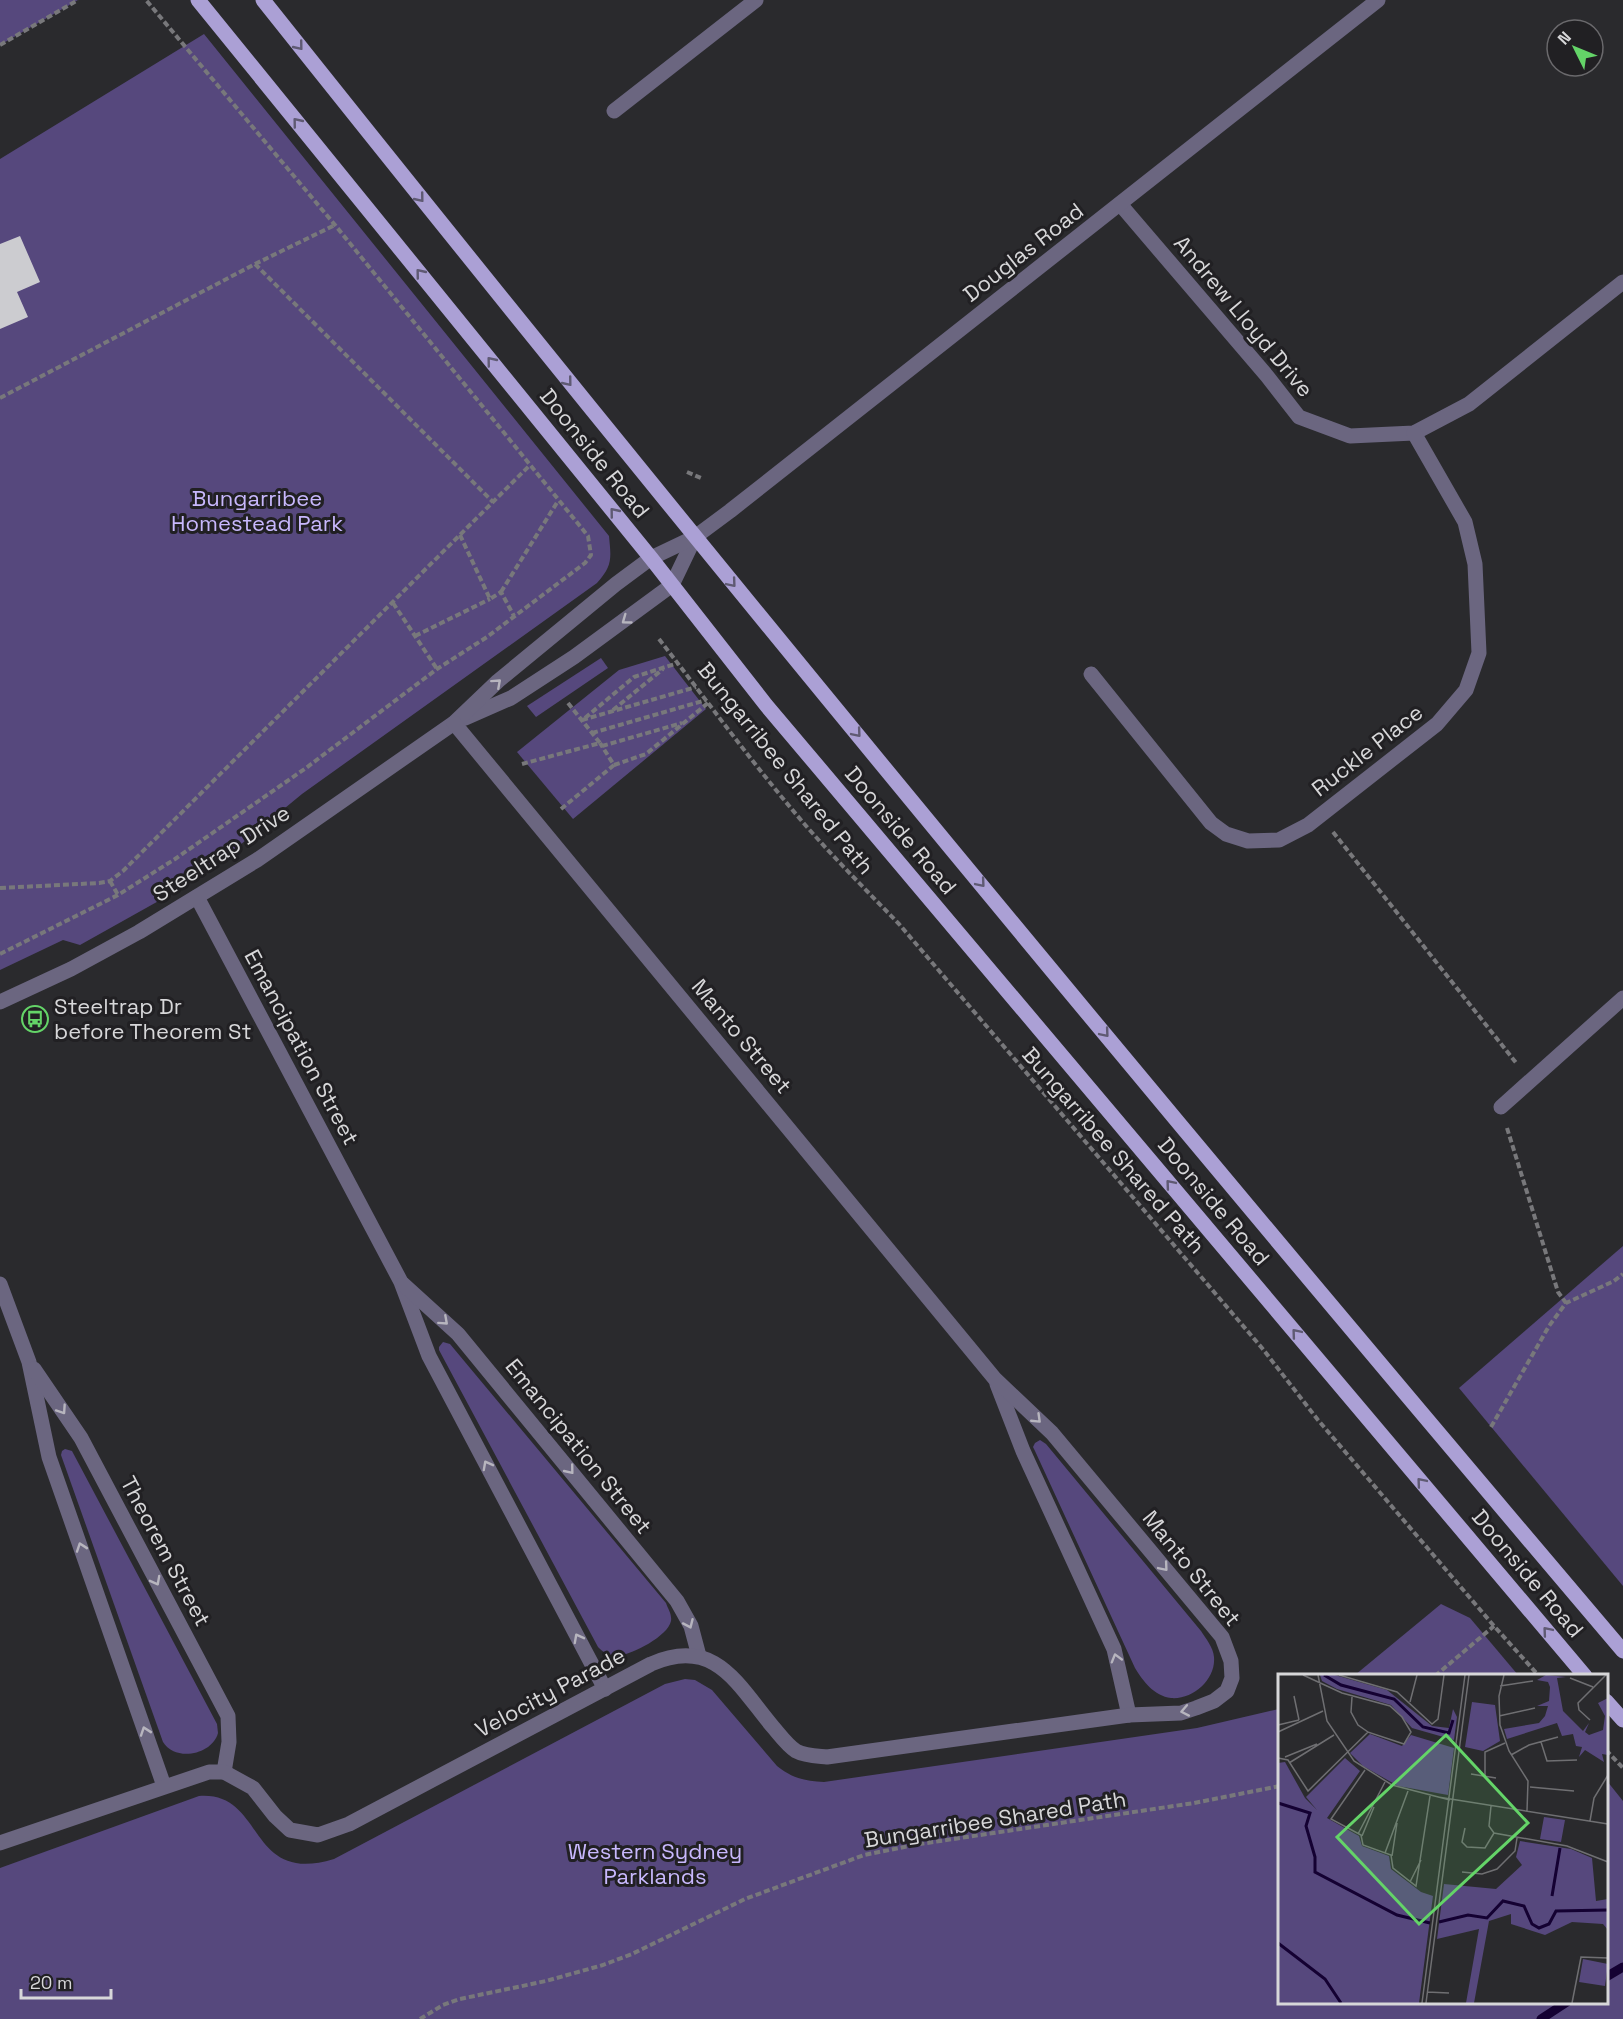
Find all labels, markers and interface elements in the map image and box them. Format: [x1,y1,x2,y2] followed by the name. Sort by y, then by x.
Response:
[1545,18,1605,78] north arrow
[1553,27,1576,49] text: N
[292,39,303,50] one-way arrow
[293,118,304,129] one-way arrow
[413,192,424,203] one-way arrow
[957,196,1089,308] street label: Douglas Road
[1168,229,1320,403] street label: Andrew Lloyd Drive
[416,269,427,280] one-way arrow
[487,357,498,368] one-way arrow
[561,375,572,386] one-way arrow
[534,382,656,524] street label: Doonside Road
[171,484,343,537] park label: Bungarribee Homestead Park
[611,508,622,519] one-way arrow
[725,576,736,587] one-way arrow
[621,613,632,624] one-way arrow
[692,656,880,880] street label: Bungarribee Shared Path
[490,679,501,690] one-way arrow
[1306,698,1428,802] street label: Ruckle Place
[849,726,860,737] one-way arrow
[839,760,963,900] street label: Doonside Road
[147,798,295,908] street label: Steeltrap Drive
[974,876,985,887] one-way arrow
[239,944,365,1150] street label: Emancipation Street
[686,973,798,1099] street label: Manto Street
[54,992,252,1045] place label: Steeltrap Dr before Theorem St
[20,1004,50,1034] bus stop icon: Steeltrap Dr before Theorem St
[1098,1026,1109,1037] one-way arrow
[1017,1041,1211,1259] street label: Bungarribee Shared Path
[1152,1131,1276,1271] street label: Doonside Road
[1166,1180,1177,1191] one-way arrow
[437,1314,448,1325] one-way arrow
[1292,1329,1303,1340] one-way arrow
[500,1353,658,1539] street label: Emancipation Street
[55,1404,66,1415] one-way arrow
[1031,1412,1041,1423] one-way arrow
[483,1461,494,1472] one-way arrow
[562,1463,573,1474] one-way arrow
[115,1471,217,1631] street label: Theorem Street
[1418,1478,1429,1489] one-way arrow
[1466,1503,1590,1643] street label: Doonside Road
[1137,1504,1247,1632] street label: Manto Street
[75,1542,88,1553] one-way arrow
[1157,1560,1168,1571] one-way arrow
[149,1574,160,1585] one-way arrow
[681,1617,693,1628] one-way arrow
[1544,1627,1555,1638] one-way arrow
[574,1633,586,1644] one-way arrow
[470,1641,630,1743] street label: Velocity Parade
[1111,1653,1123,1664] one-way arrow
[1278,1674,1608,2004] inset map
[1180,1704,1190,1717] one-way arrow
[139,1726,152,1737] one-way arrow
[862,1784,1128,1854] street label: Bungarribee Shared Path
[568,1837,742,1890] park label: Western Sydney Parklands
[21,1962,111,2000] scale bar
[30,1971,73,1994] text: 20 m

